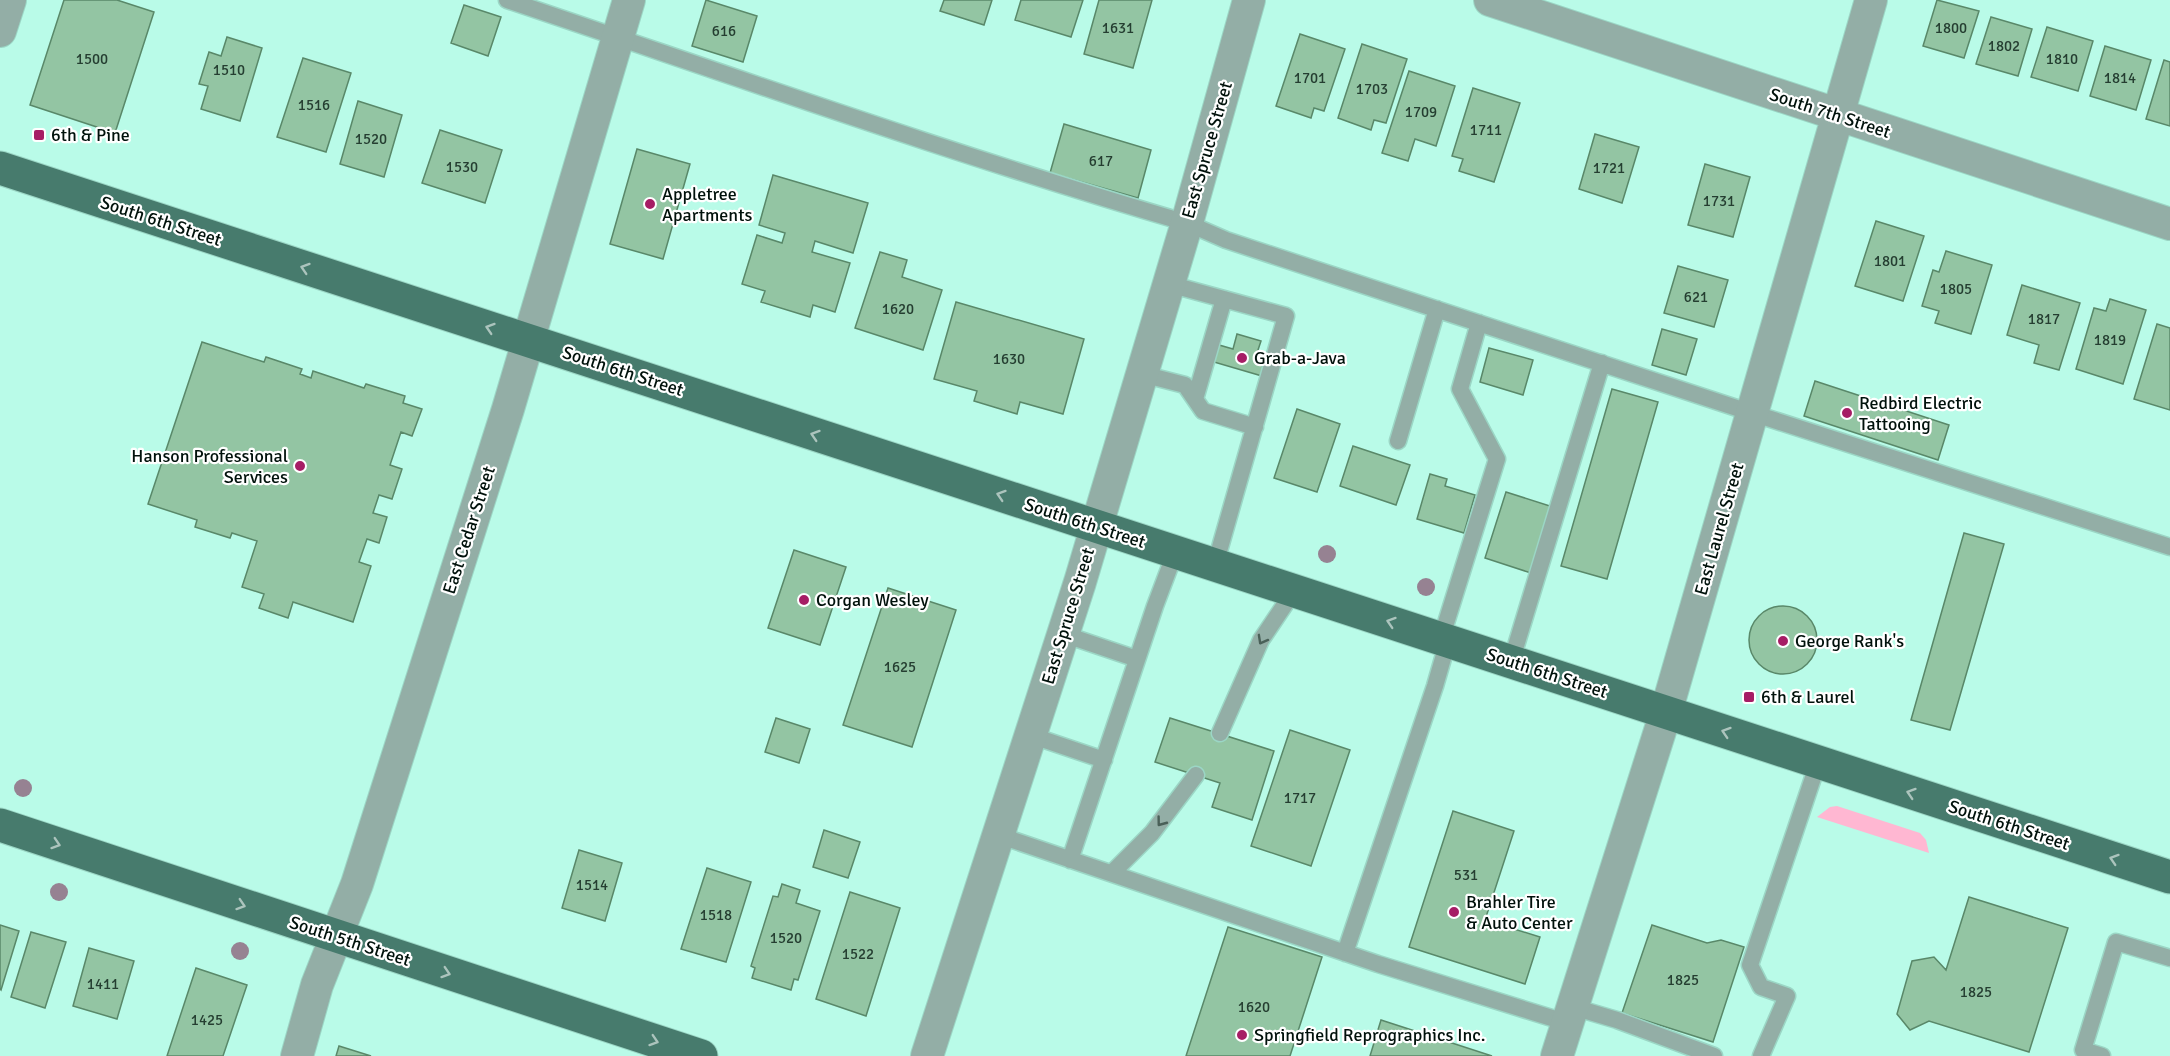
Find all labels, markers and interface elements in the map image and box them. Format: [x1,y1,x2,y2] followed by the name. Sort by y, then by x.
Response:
[1102,19,1134,37] house number: 1631
[1935,19,1967,37] house number: 1800
[712,22,736,40] house number: 616
[1988,37,2020,55] house number: 1802
[76,50,108,68] house number: 1500
[2046,50,2078,68] house number: 1810
[213,61,245,79] house number: 1510
[1294,69,1326,87] house number: 1701
[2104,69,2136,87] house number: 1814
[1177,79,1237,221] street label: East Spruce Street
[1356,80,1388,98] house number: 1703
[1767,83,1893,143] street label: South 7th Street
[298,96,330,114] house number: 1516
[1405,103,1437,121] house number: 1709
[1470,121,1502,139] house number: 1711
[51,124,130,146] place label: 6th & Pine
[32,128,46,142] marker: 6th & Pine
[355,130,387,148] house number: 1520
[1089,152,1113,170] house number: 617
[446,158,478,176] house number: 1530
[1593,159,1625,177] house number: 1721
[662,183,752,226] place label: Appletree Apartments
[98,191,224,251] street label: South 6th Street
[1703,192,1735,210] house number: 1731
[643,197,657,211] marker: Appletree Apartments
[1874,252,1906,270] house number: 1801
[300,262,311,275] one-way arrow
[1940,280,1972,298] house number: 1805
[1684,288,1708,306] house number: 621
[882,300,914,318] house number: 1620
[2028,310,2060,328] house number: 1817
[485,323,496,335] one-way arrow
[2094,331,2126,349] house number: 1819
[560,341,686,401] street label: South 6th Street
[1254,347,1346,369] place label: Grab-a-Java
[993,350,1025,368] house number: 1630
[1235,351,1249,365] marker: Grab-a-Java
[1859,392,1982,435] place label: Redbird Electric Tattooing
[1840,406,1854,420] marker: Redbird Electric Tattooing
[810,429,821,442] one-way arrow
[131,445,288,488] place label: Hanson Professional Services
[293,459,307,473] marker: Hanson Professional Services
[1690,460,1748,598] street label: East Laurel Street
[438,463,500,597] street label: East Cedar Street
[996,490,1007,502] one-way arrow
[1022,493,1148,553] street label: South 6th Street
[1037,545,1099,687] street label: East Spruce Street
[816,589,929,611] place label: Corgan Wesley
[797,593,811,607] marker: Corgan Wesley
[1386,617,1397,630] one-way arrow
[1795,630,1904,652] place label: George Rank's
[1258,634,1269,644] one-way arrow
[1776,634,1790,648] marker: George Rank's
[1484,643,1610,703] street label: South 6th Street
[884,658,916,676] house number: 1625
[1761,686,1855,708] place label: 6th & Laurel
[1742,690,1756,704] marker: 6th & Laurel
[1721,726,1732,739] one-way arrow
[1906,788,1917,801] one-way arrow
[1284,789,1316,807] house number: 1717
[1946,795,2072,855] street label: South 6th Street
[1157,815,1168,826] one-way arrow
[50,836,61,849] one-way arrow
[2109,854,2120,866] one-way arrow
[1454,866,1478,884] house number: 531
[576,876,608,894] house number: 1514
[1466,891,1573,934] place label: Brahler Tire & Auto Center
[235,898,246,910] one-way arrow
[1447,905,1461,919] marker: Brahler Tire & Auto Center
[700,906,732,924] house number: 1518
[287,911,413,971] street label: South 5th Street
[770,929,802,947] house number: 1520
[842,945,874,963] house number: 1522
[440,966,451,978] one-way arrow
[1667,971,1699,989] house number: 1825
[87,975,119,993] house number: 1411
[1960,983,1992,1001] house number: 1825
[1238,998,1270,1016] house number: 1620
[191,1011,223,1029] house number: 1425
[1254,1024,1486,1046] place label: Springfield Reprographics Inc.
[1235,1028,1249,1042] marker: Springfield Reprographics Inc.
[648,1034,659,1046] one-way arrow

